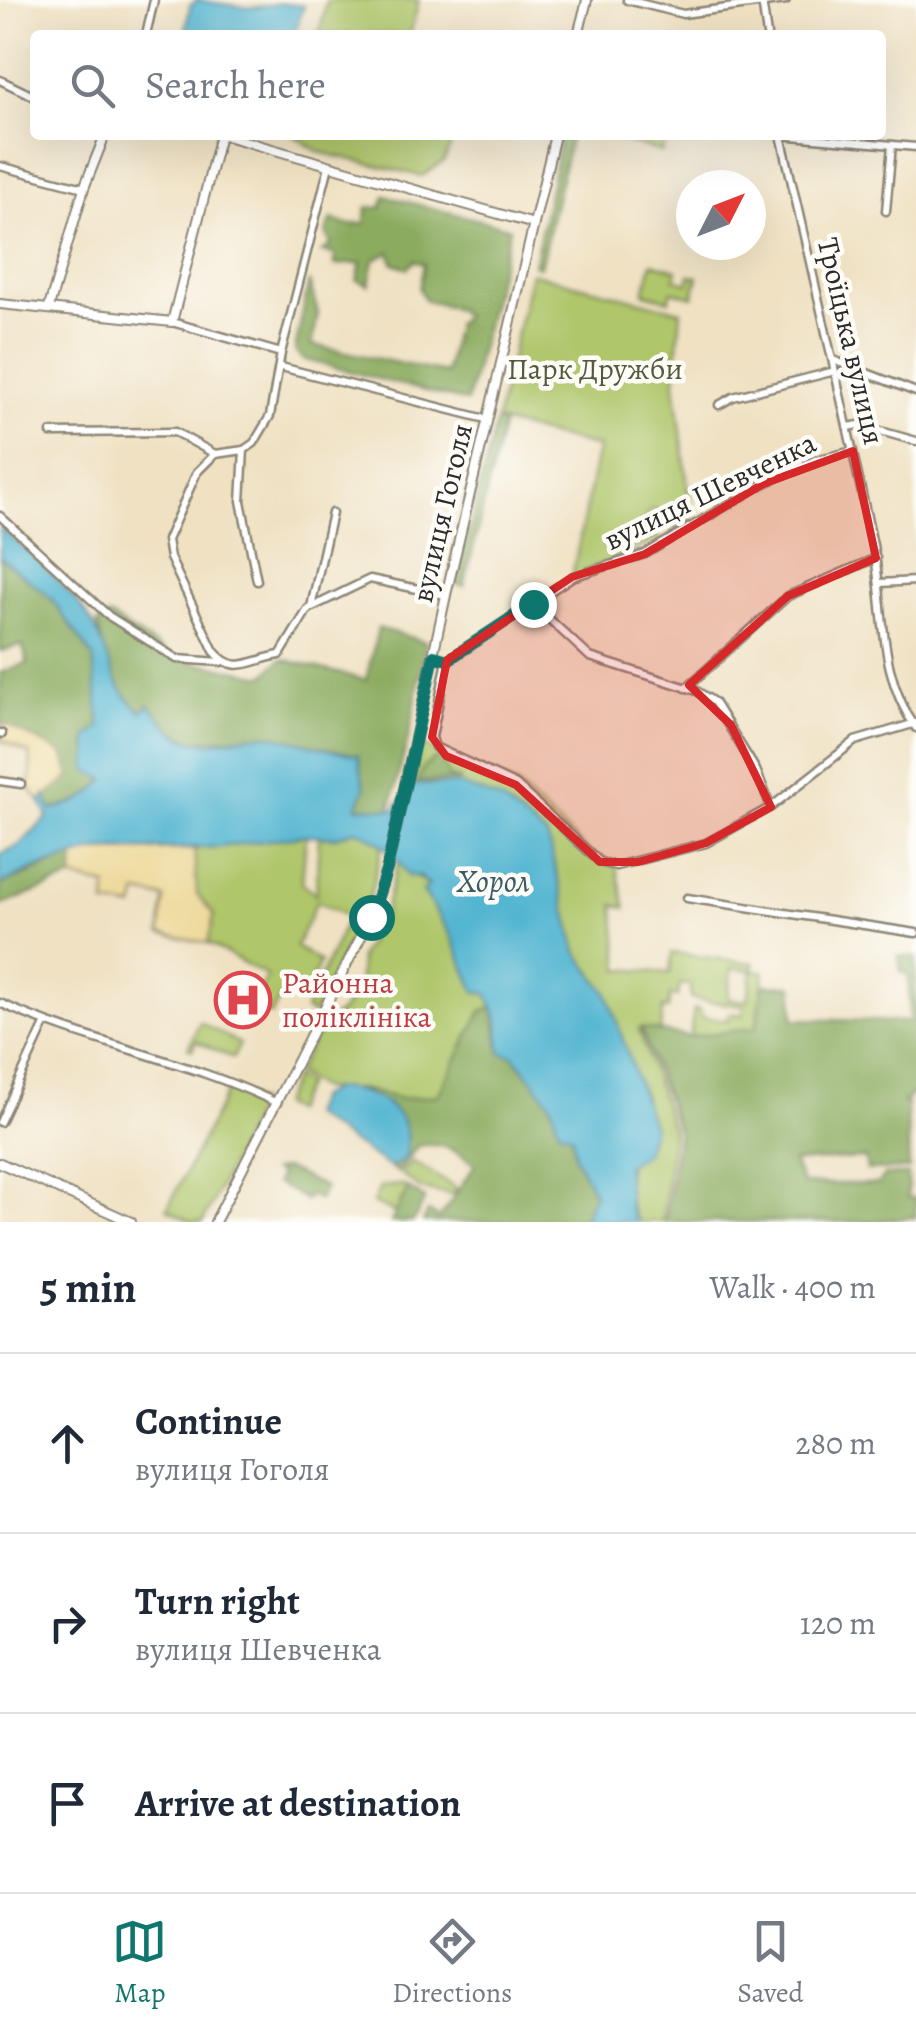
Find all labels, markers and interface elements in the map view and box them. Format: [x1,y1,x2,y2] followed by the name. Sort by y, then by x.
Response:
[30,30,886,140] search box
[65,58,120,113] icon: search
[145,59,326,111] text: Search here
[676,170,766,260] north arrow
[808,234,894,448] street label: Троїцька вулиця
[507,349,683,389] park label: Парк Дружби
[402,420,482,606] street label: вулиця Гоголя
[597,422,823,560] street label: вулиця Шевченка
[511,582,557,628] route end
[456,859,530,903] water label: Хорол
[349,895,395,941] route start
[282,963,431,1037] place label: Районна поліклініка
[213,970,273,1030] hospital icon: Районна поліклініка
[40,1259,136,1316] text: 5 min
[710,1265,876,1309] text: Walk · 400 m
[135,1395,282,1447] text: Continue
[40,1416,95,1471] icon: ahead
[795,1421,876,1465] text: 280 m
[135,1447,330,1491] text: вулиця Гоголя
[135,1575,300,1627] text: Turn right
[40,1596,95,1651] icon: right
[800,1601,876,1645] text: 120 m
[135,1627,381,1671] text: вулиця Шевченка
[40,1776,95,1831] icon: arrive
[135,1777,461,1829] text: Arrive at destination
[112,1914,167,2012] tab: Map
[392,1914,512,2012] tab: Directions
[737,1914,804,2012] tab: Saved

